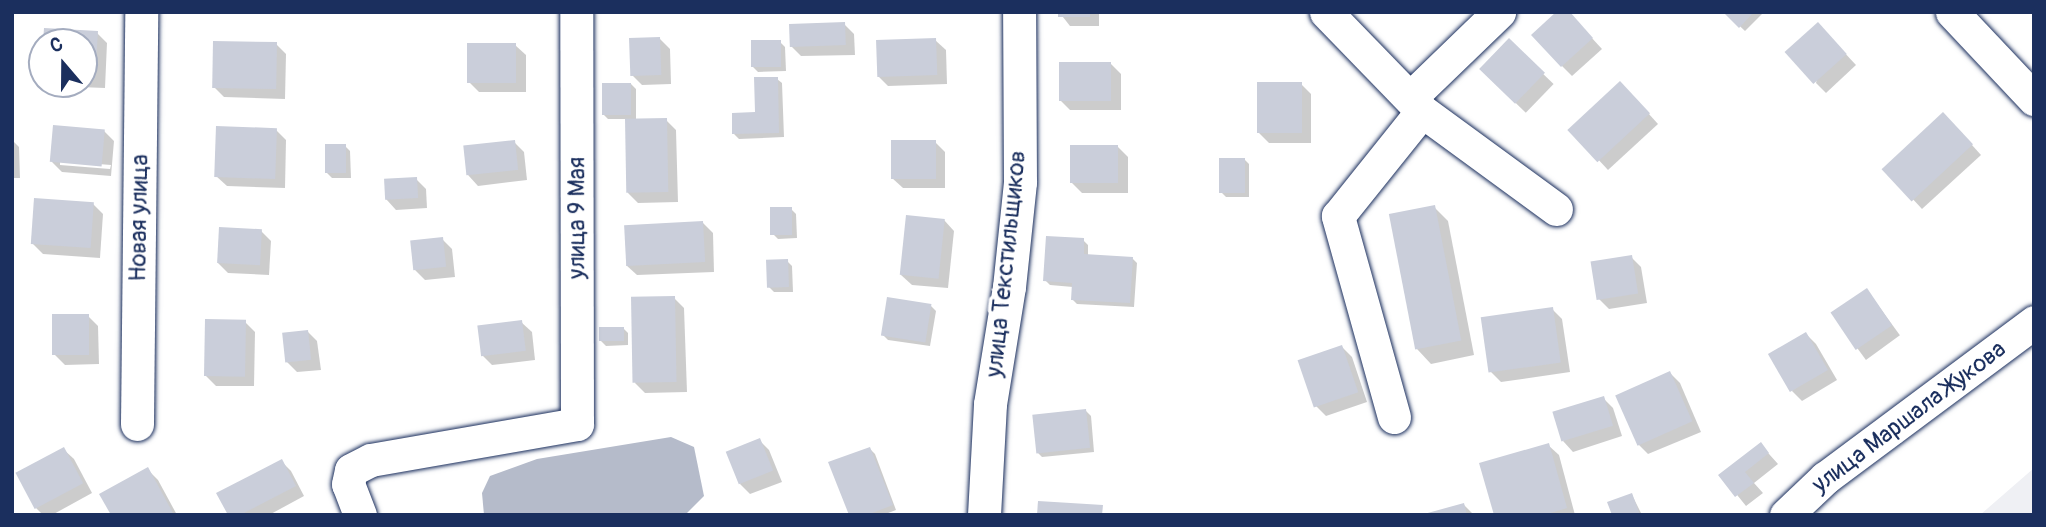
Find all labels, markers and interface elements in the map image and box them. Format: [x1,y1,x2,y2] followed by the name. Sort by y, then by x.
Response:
[28,28,98,98] north arrow
[47,32,66,58] text: С
[980,149,1032,379] street label: улица Текстильщиков
[123,154,155,282] street label: Новая улица
[563,157,591,279] street label: улица 9 Мая
[1807,335,2011,499] street label: улица Маршала Жукова

